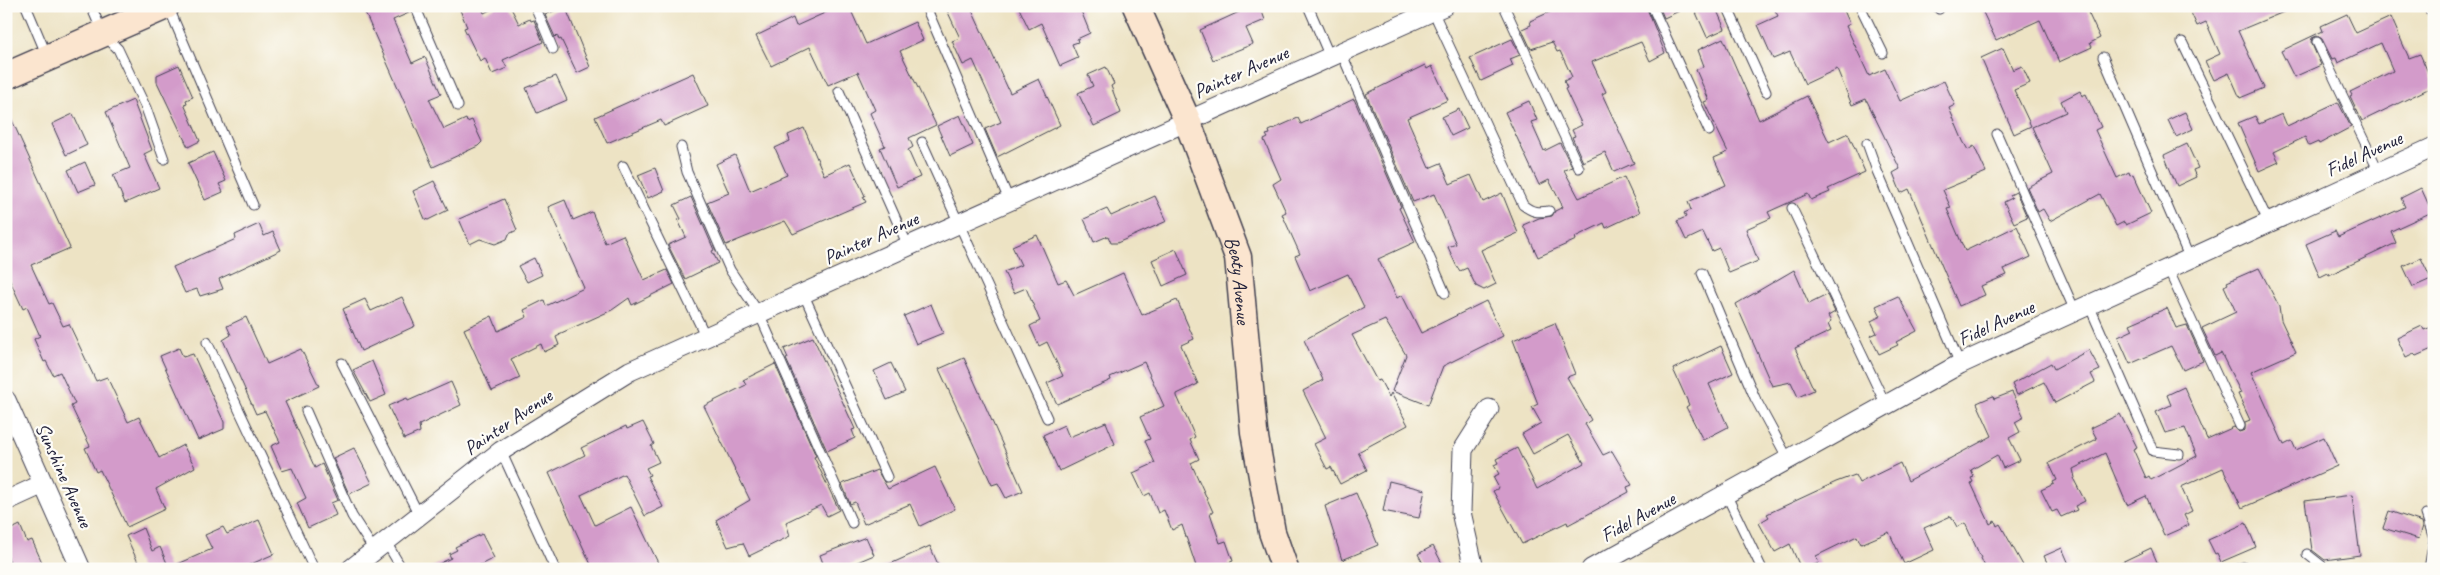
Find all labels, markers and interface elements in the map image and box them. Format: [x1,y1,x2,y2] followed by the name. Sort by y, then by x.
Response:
[1190,39,1294,104] street label: Painter Avenue
[2322,125,2408,183] street label: Fidel Avenue
[820,205,924,270] street label: Painter Avenue
[1219,232,1257,327] street label: Beaty Avenue
[1954,294,2040,352] street label: Fidel Avenue
[459,383,558,461] street label: Painter Avenue
[30,419,99,533] street label: Sunshine Avenue
[1596,486,1681,548] street label: Fidel Avenue

